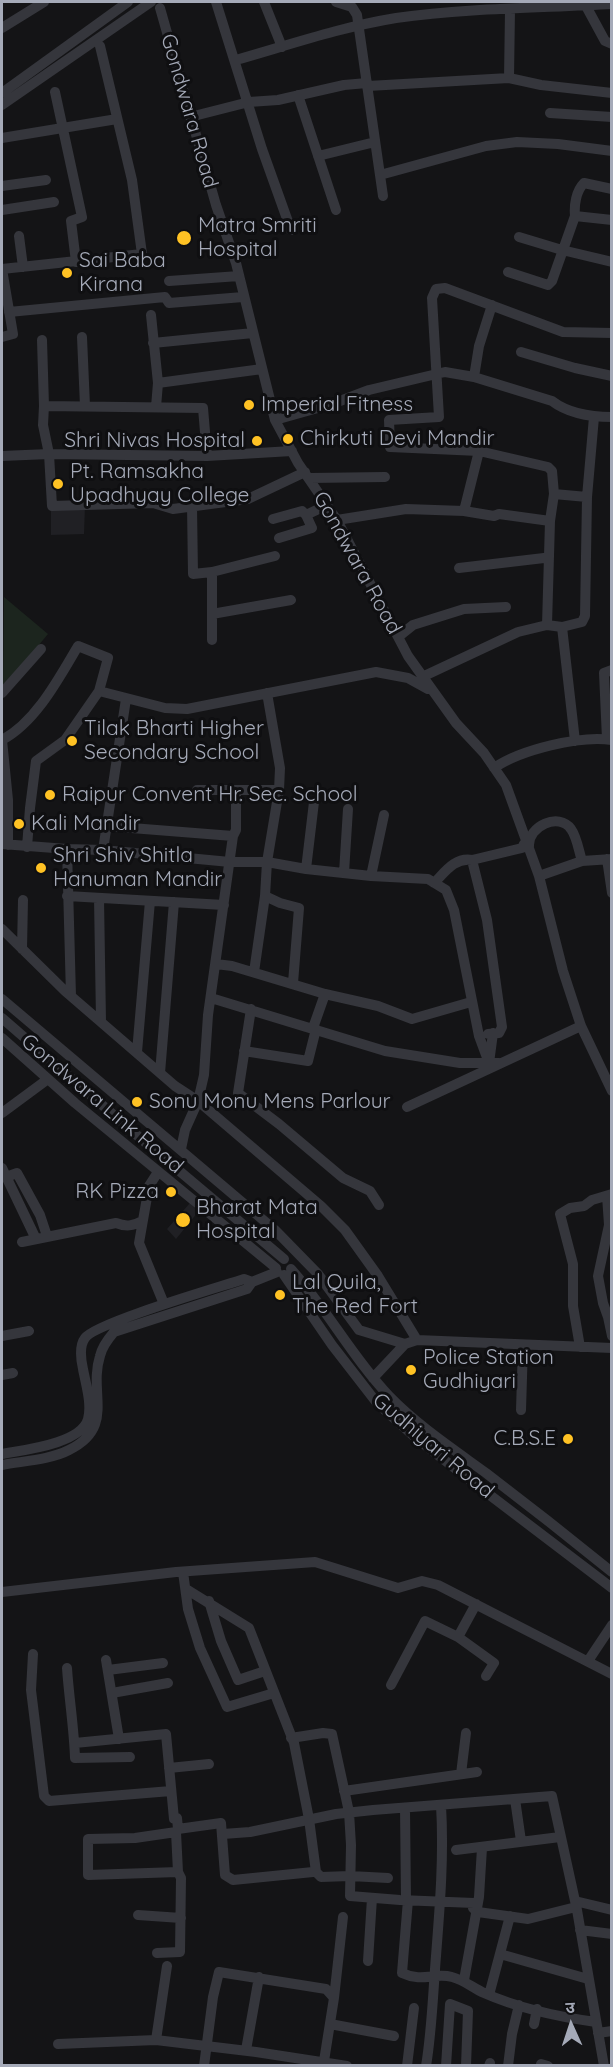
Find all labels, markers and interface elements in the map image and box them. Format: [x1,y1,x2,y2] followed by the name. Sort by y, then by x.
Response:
[155,31,223,191] street label: Gondwara Road
[198,213,317,263] place label: Matra Smriti Hospital
[175,229,193,247] marker: Matra Smriti Hospital
[79,248,166,298] place label: Sai Baba Kirana
[60,266,74,280] marker: Sai Baba Kirana
[261,392,413,418] place label: Imperial Fitness
[242,398,256,412] marker: Imperial Fitness
[300,426,495,452] place label: Chirkuti Devi Mandir
[64,428,245,454] place label: Shri Nivas Hospital
[281,432,295,446] marker: Chirkuti Devi Mandir
[250,434,264,448] marker: Shri Nivas Hospital
[70,459,249,509] place label: Pt. Ramsakha Upadhyay College
[51,477,65,491] marker: Pt. Ramsakha Upadhyay College
[307,487,407,639] street label: Gondwara Road
[84,716,264,766] place label: Tilak Bharti Higher Secondary School
[65,734,79,748] marker: Tilak Bharti Higher Secondary School
[62,782,358,808] place label: Raipur Convent Hr. Sec. School
[43,788,57,802] marker: Raipur Convent Hr. Sec. School
[31,811,140,837] place label: Kali Mandir
[12,817,26,831] marker: Kali Mandir
[53,843,222,893] place label: Shri Shiv Shitla Hanuman Mandir
[34,861,48,875] marker: Shri Shiv Shitla Hanuman Mandir
[16,1029,188,1179] street label: Gondwara Link Road
[149,1089,391,1115] place label: Sonu Monu Mens Parlour
[130,1095,144,1109] marker: Sonu Monu Mens Parlour
[75,1179,159,1205] place label: RK Pizza
[164,1185,178,1199] marker: RK Pizza
[196,1195,318,1245] place label: Bharat Mata Hospital
[174,1211,192,1229] marker: Bharat Mata Hospital
[292,1270,418,1320] place label: Lal Quila, The Red Fort
[273,1288,287,1302] marker: Lal Quila, The Red Fort
[423,1345,554,1395] place label: Police Station Gudhiyari
[404,1363,418,1377] marker: Police Station Gudhiyari
[367,1388,499,1504] street label: Gudhiyari Road
[493,1426,556,1452] place label: C.B.S.E
[561,1432,575,1446] marker: C.B.S.E
[541,1995,601,2055] north arrow
[565,1997,575,2017] text: उ

